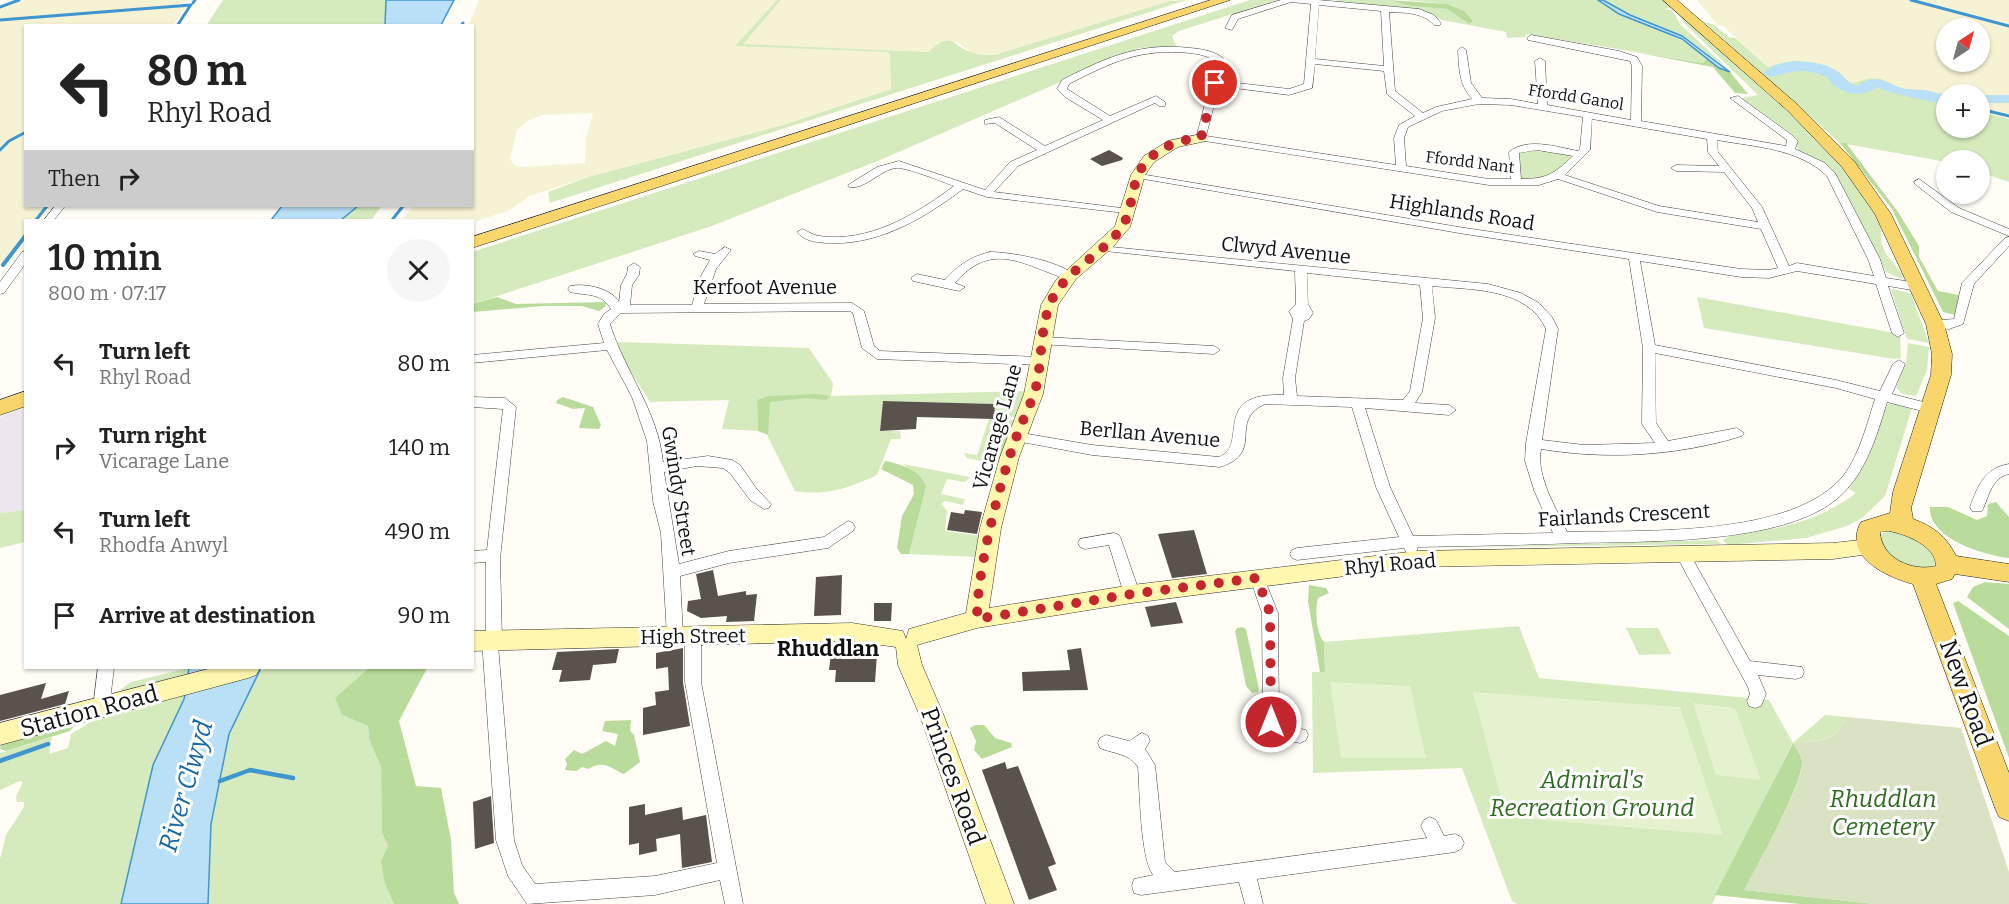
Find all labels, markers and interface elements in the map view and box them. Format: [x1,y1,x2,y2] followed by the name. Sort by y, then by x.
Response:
[1936,18,1990,72] north arrow
[1936,18,1990,204] map controls
[147,46,247,96] text: 80 m
[48,48,126,126] icon: left
[1189,57,1240,108] pin
[1198,66,1231,99] icon: arrive
[1527,80,1626,114] street label: Ffordd Ganol
[1936,84,1990,138] button: +
[147,97,271,129] text: Rhyl Road
[1425,147,1516,177] street label: Ffordd Nant
[1936,150,1990,204] button: −
[112,162,145,195] icon: right
[48,165,100,192] text: Then
[1388,189,1536,235] street label: Highlands Road
[1220,231,1352,269] street label: Clwyd Avenue
[48,236,161,280] text: 10 min
[387,239,450,302] button: close
[693,275,837,299] street label: Kerfoot Avenue
[48,281,166,305] text: 800 m · 07:17
[99,338,191,365] text: Turn left
[48,347,81,380] icon: left
[397,350,450,377] text: 80 m
[968,361,1026,493] street label: Vicarage Lane
[99,365,191,389] text: Rhyl Road
[1079,416,1221,452] street label: Berllan Avenue
[99,422,207,449] text: Turn right
[657,424,701,558] street label: Gwindy Street
[48,431,81,464] icon: right
[389,434,450,461] text: 140 m
[99,449,229,473] text: Vicarage Lane
[1537,499,1711,531] street label: Fairlands Crescent
[99,506,191,533] text: Turn left
[48,515,81,548] icon: left
[385,518,450,545] text: 490 m
[99,533,228,557] text: Rhodfa Anwyl
[1343,548,1437,580] street label: Rhyl Road
[48,599,81,632] icon: arrive
[99,602,315,629] text: Arrive at destination
[398,602,450,629] text: 90 m
[640,623,746,649] street label: High Street
[777,635,879,662] district label: Rhuddlan
[1934,636,1998,750] street label: New Road
[17,679,161,743] street label: Station Road
[1239,690,1303,754] position arrow
[915,703,991,849] street label: Princes Road
[152,717,220,855] water label: River Clwyd
[1490,766,1694,822] park label: Admiral's Recreation Ground
[1829,785,1937,841] park label: Rhuddlan Cemetery

